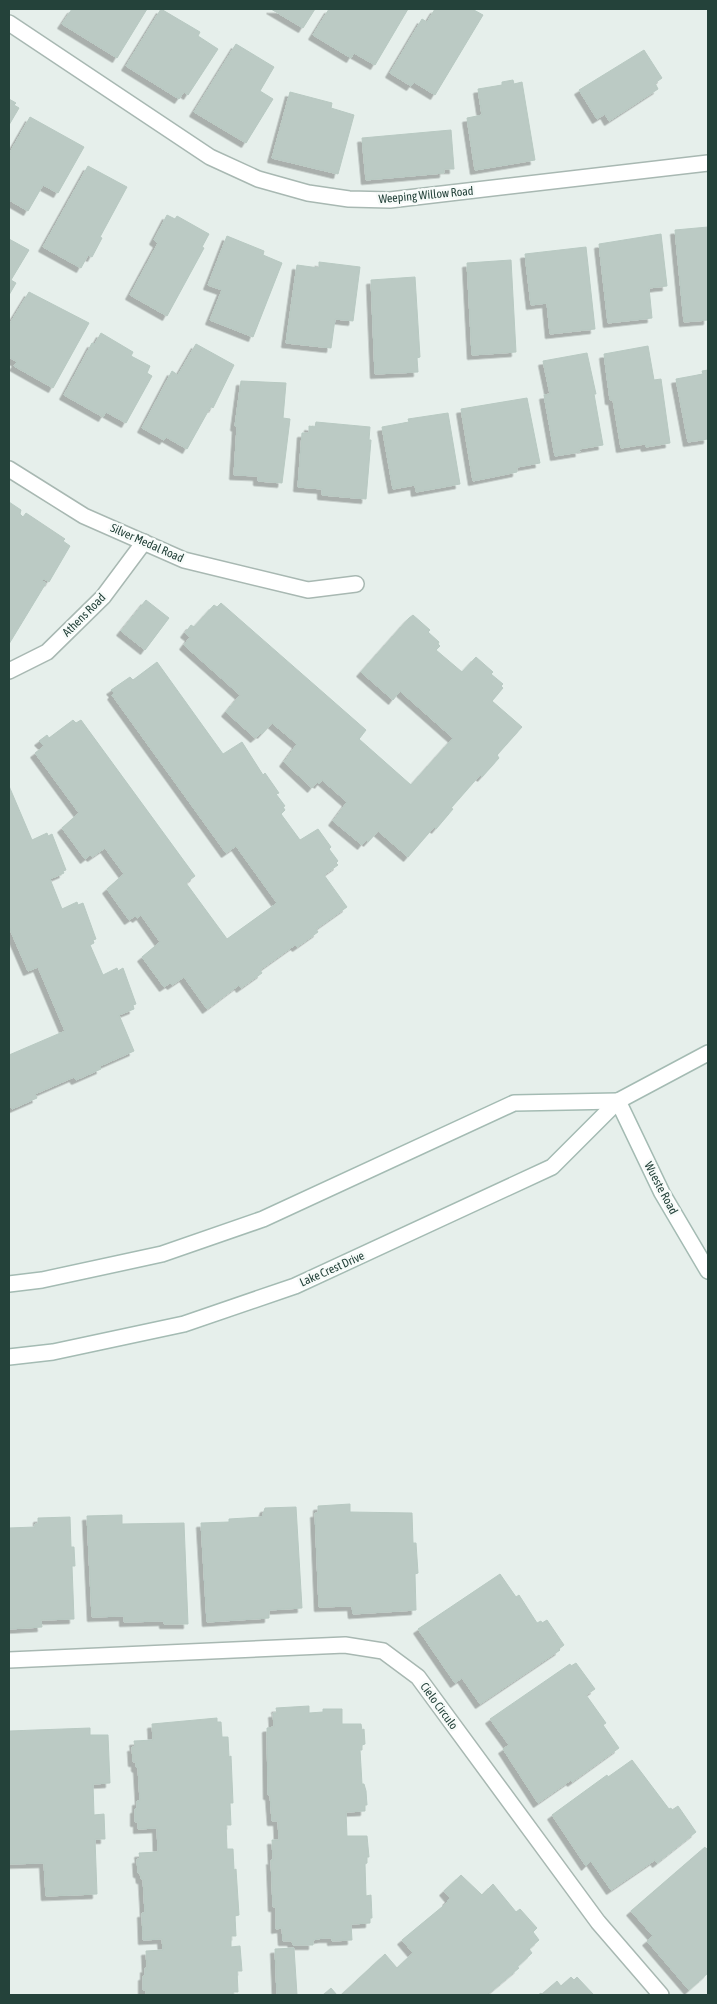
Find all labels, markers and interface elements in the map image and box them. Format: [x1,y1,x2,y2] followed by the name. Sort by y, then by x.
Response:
[378,184,474,206] street label: Weeping Willow Road
[108,521,186,565] street label: Silver Medal Road
[60,591,108,639] street label: Athens Road
[641,1159,681,1217] street label: Wueste Road
[297,1248,367,1290] street label: Lake Crest Drive
[417,1680,461,1732] street label: Cielo Circulo

